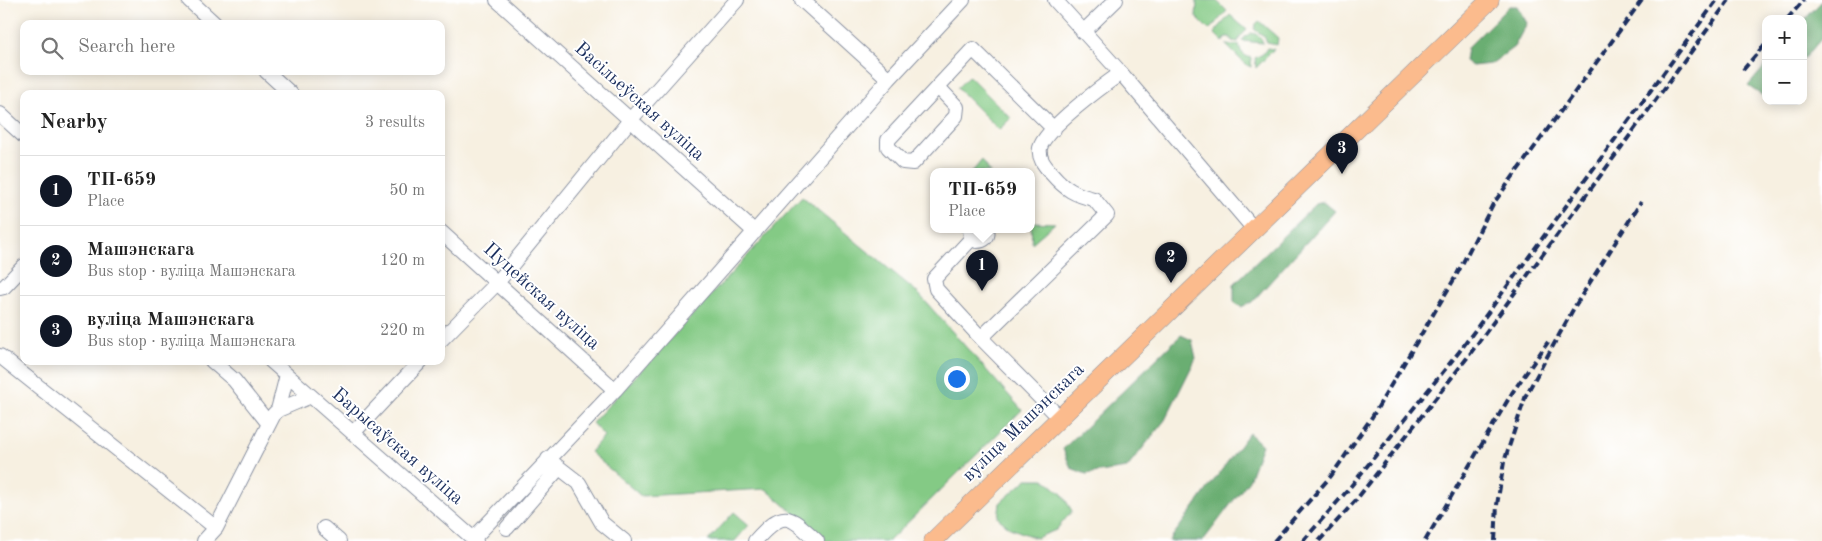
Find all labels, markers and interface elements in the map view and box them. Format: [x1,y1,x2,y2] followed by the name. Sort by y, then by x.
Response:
[1762,15,1807,105] map controls
[1762,15,1807,60] button: +
[20,20,445,75] search box
[38,34,66,62] icon: search
[78,38,175,57] text: Search here
[570,39,708,165] street label: Васільеўская вуліца
[1762,60,1807,105] button: −
[40,112,108,133] text: Nearby
[365,115,425,131] text: 3 results
[1326,133,1358,174] pin: 3
[930,168,1035,233] popup
[87,171,156,190] text: ТП-659
[948,181,1017,200] text: ТП-659
[51,183,61,199] text: 1
[389,183,425,199] text: 50 m
[87,194,124,210] text: Place
[948,204,985,220] text: Place
[479,240,603,354] street label: Пуцейская вуліца
[87,241,195,260] text: Машэнскага
[1155,242,1187,283] pin: 2
[966,250,998,291] pin: 1
[51,253,61,269] text: 2
[380,253,425,269] text: 120 m
[87,264,296,280] text: Bus stop · вуліца Машэнскага
[87,311,255,330] text: вуліца Машэнскага
[51,323,61,339] text: 3
[380,323,425,339] text: 220 m
[87,334,296,350] text: Bus stop · вуліца Машэнскага
[960,360,1089,486] street label: вуліца Машэнскага
[944,366,970,392] your location
[328,385,467,509] street label: Барысаўская вуліца

